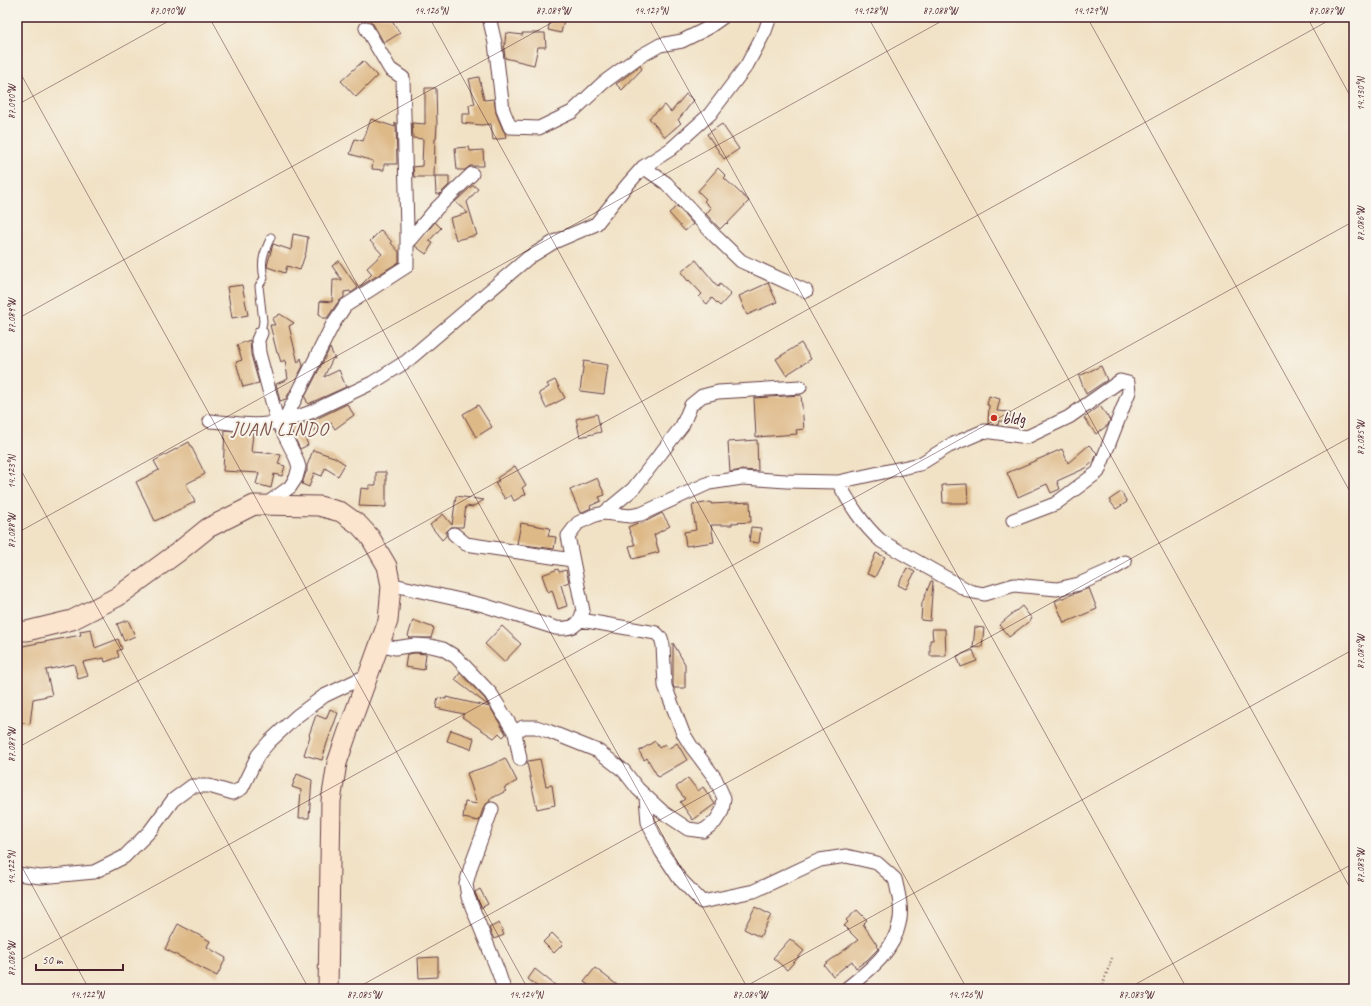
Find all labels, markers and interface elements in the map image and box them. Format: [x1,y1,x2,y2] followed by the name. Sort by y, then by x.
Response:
[150,4,186,17] text: 87.090°W
[414,4,450,17] text: 14.126°N
[536,4,572,17] text: 87.089°W
[634,4,670,17] text: 14.127°N
[853,4,889,17] text: 14.128°N
[923,4,959,17] text: 87.088°W
[1073,4,1109,17] text: 14.129°N
[1309,4,1345,17] text: 87.087°W
[1354,75,1367,111] text: 14.130°N
[5,83,18,119] text: 87.090°W
[1354,205,1367,241] text: 87.086°W
[5,297,18,333] text: 87.089°W
[1002,408,1026,429] place label: bldg
[989,413,999,423] marker: bldg
[230,417,330,441] district label: JUAN LINDO
[1354,419,1367,455] text: 87.085°W
[5,453,18,489] text: 14.123°N
[5,512,18,548] text: 87.088°W
[1354,633,1367,669] text: 87.084°W
[5,726,18,762] text: 87.087°W
[1354,847,1367,883] text: 87.083°W
[5,849,18,885] text: 14.122°N
[5,940,18,976] text: 87.086°W
[36,946,123,972] scale bar
[42,952,64,968] text: 50 m
[70,988,106,1001] text: 14.122°N
[347,988,383,1001] text: 87.085°W
[509,988,545,1001] text: 14.124°N
[733,988,769,1001] text: 87.084°W
[948,988,984,1001] text: 14.126°N
[1119,988,1155,1001] text: 87.083°W

